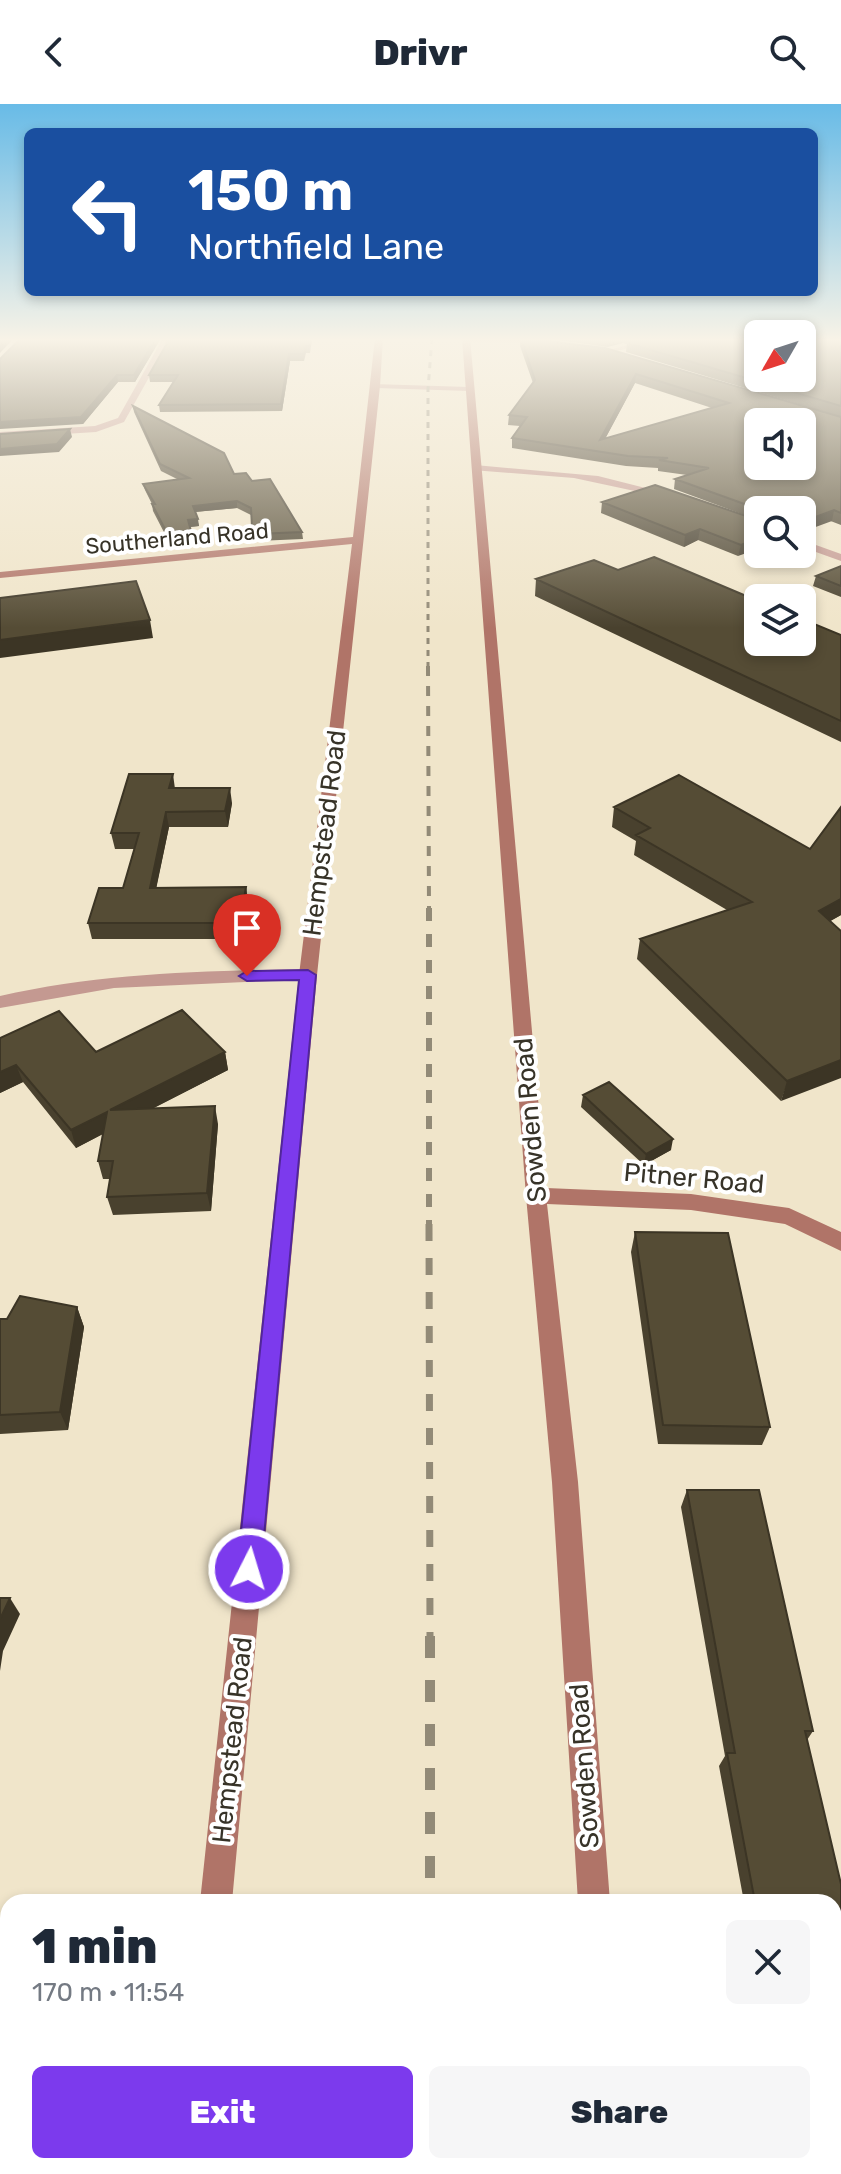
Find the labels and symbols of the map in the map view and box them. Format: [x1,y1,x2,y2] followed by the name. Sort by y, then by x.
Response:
[744,320,816,392] north arrow
[84,517,270,560] street label: Southerland Road
[296,728,353,938] street label: Hempstead Road
[213,894,281,976] pin
[508,1036,553,1204] street label: Sowden Road
[622,1157,765,1200] street label: Pitner Road
[207,1527,291,1611] position arrow
[206,1635,259,1845] street label: Hempstead Road
[563,1683,606,1849] street label: Sowden Road

